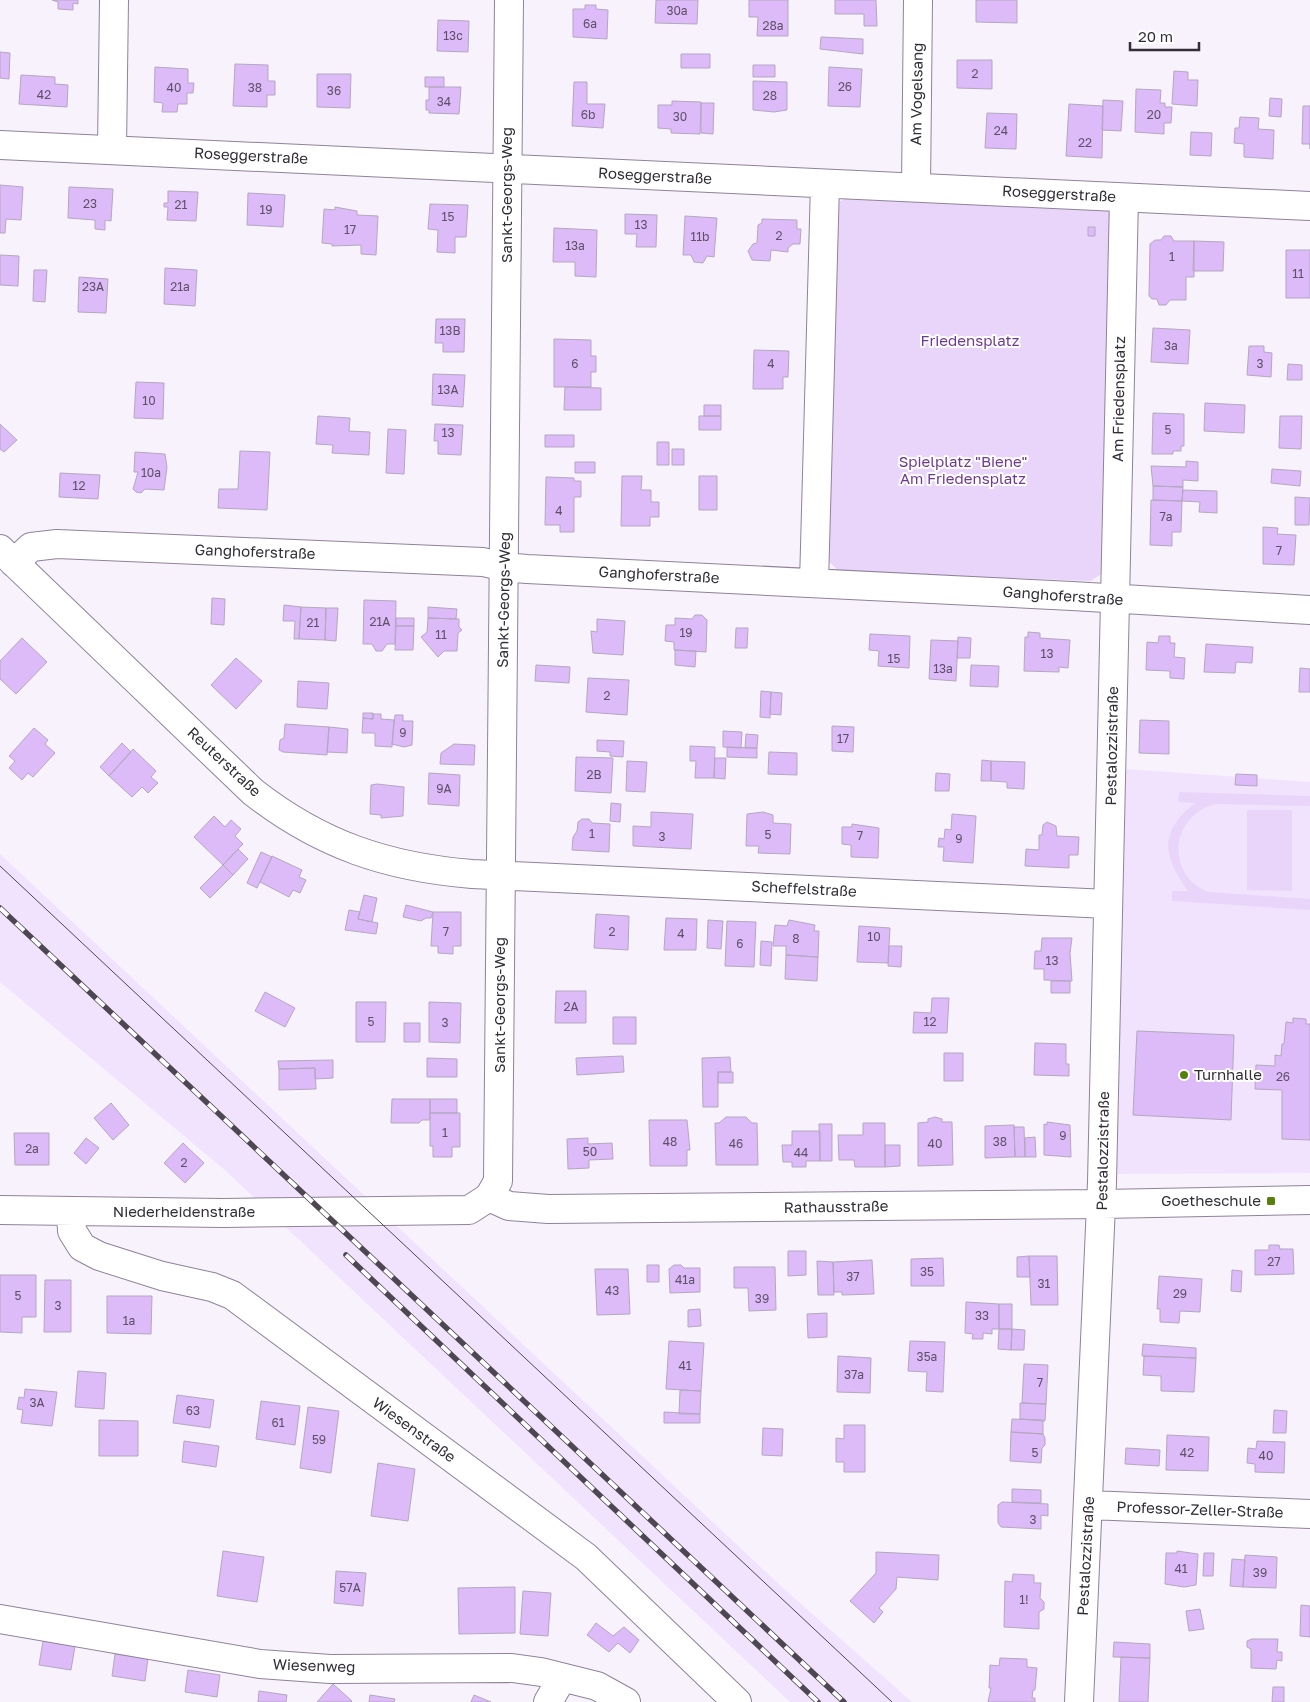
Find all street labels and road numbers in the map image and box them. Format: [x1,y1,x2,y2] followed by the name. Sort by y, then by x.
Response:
[906,42,926,146] street label: Am Vogelsang
[497,127,515,263] street label: Sankt-Georgs-Weg
[194,143,309,167] street label: Roseggerstraße
[598,163,713,187] street label: Roseggerstraße
[1002,181,1117,205] street label: Roseggerstraße
[1108,336,1128,462] street label: Am Friedensplatz
[493,532,513,668] street label: Sankt-Georgs-Weg
[194,540,316,562] street label: Ganghoferstraße
[598,562,720,586] street label: Ganghoferstraße
[1002,582,1124,608] street label: Ganghoferstraße
[1101,686,1121,806] street label: Pestalozzistraße
[184,723,265,800] street label: Reuterstraße
[751,876,858,900] street label: Scheffelstraße
[490,937,508,1073] street label: Sankt-Georgs-Weg
[1092,1091,1112,1211] street label: Pestalozzistraße
[784,1196,889,1216] street label: Rathausstraße
[113,1202,256,1220] street label: Niederheidenstraße
[369,1393,460,1466] street label: Wiesenstraße
[1073,1496,1097,1616] street label: Pestalozzistraße
[1116,1497,1284,1521] street label: Professor-Zeller-Straße
[272,1655,356,1675] street label: Wiesenweg

